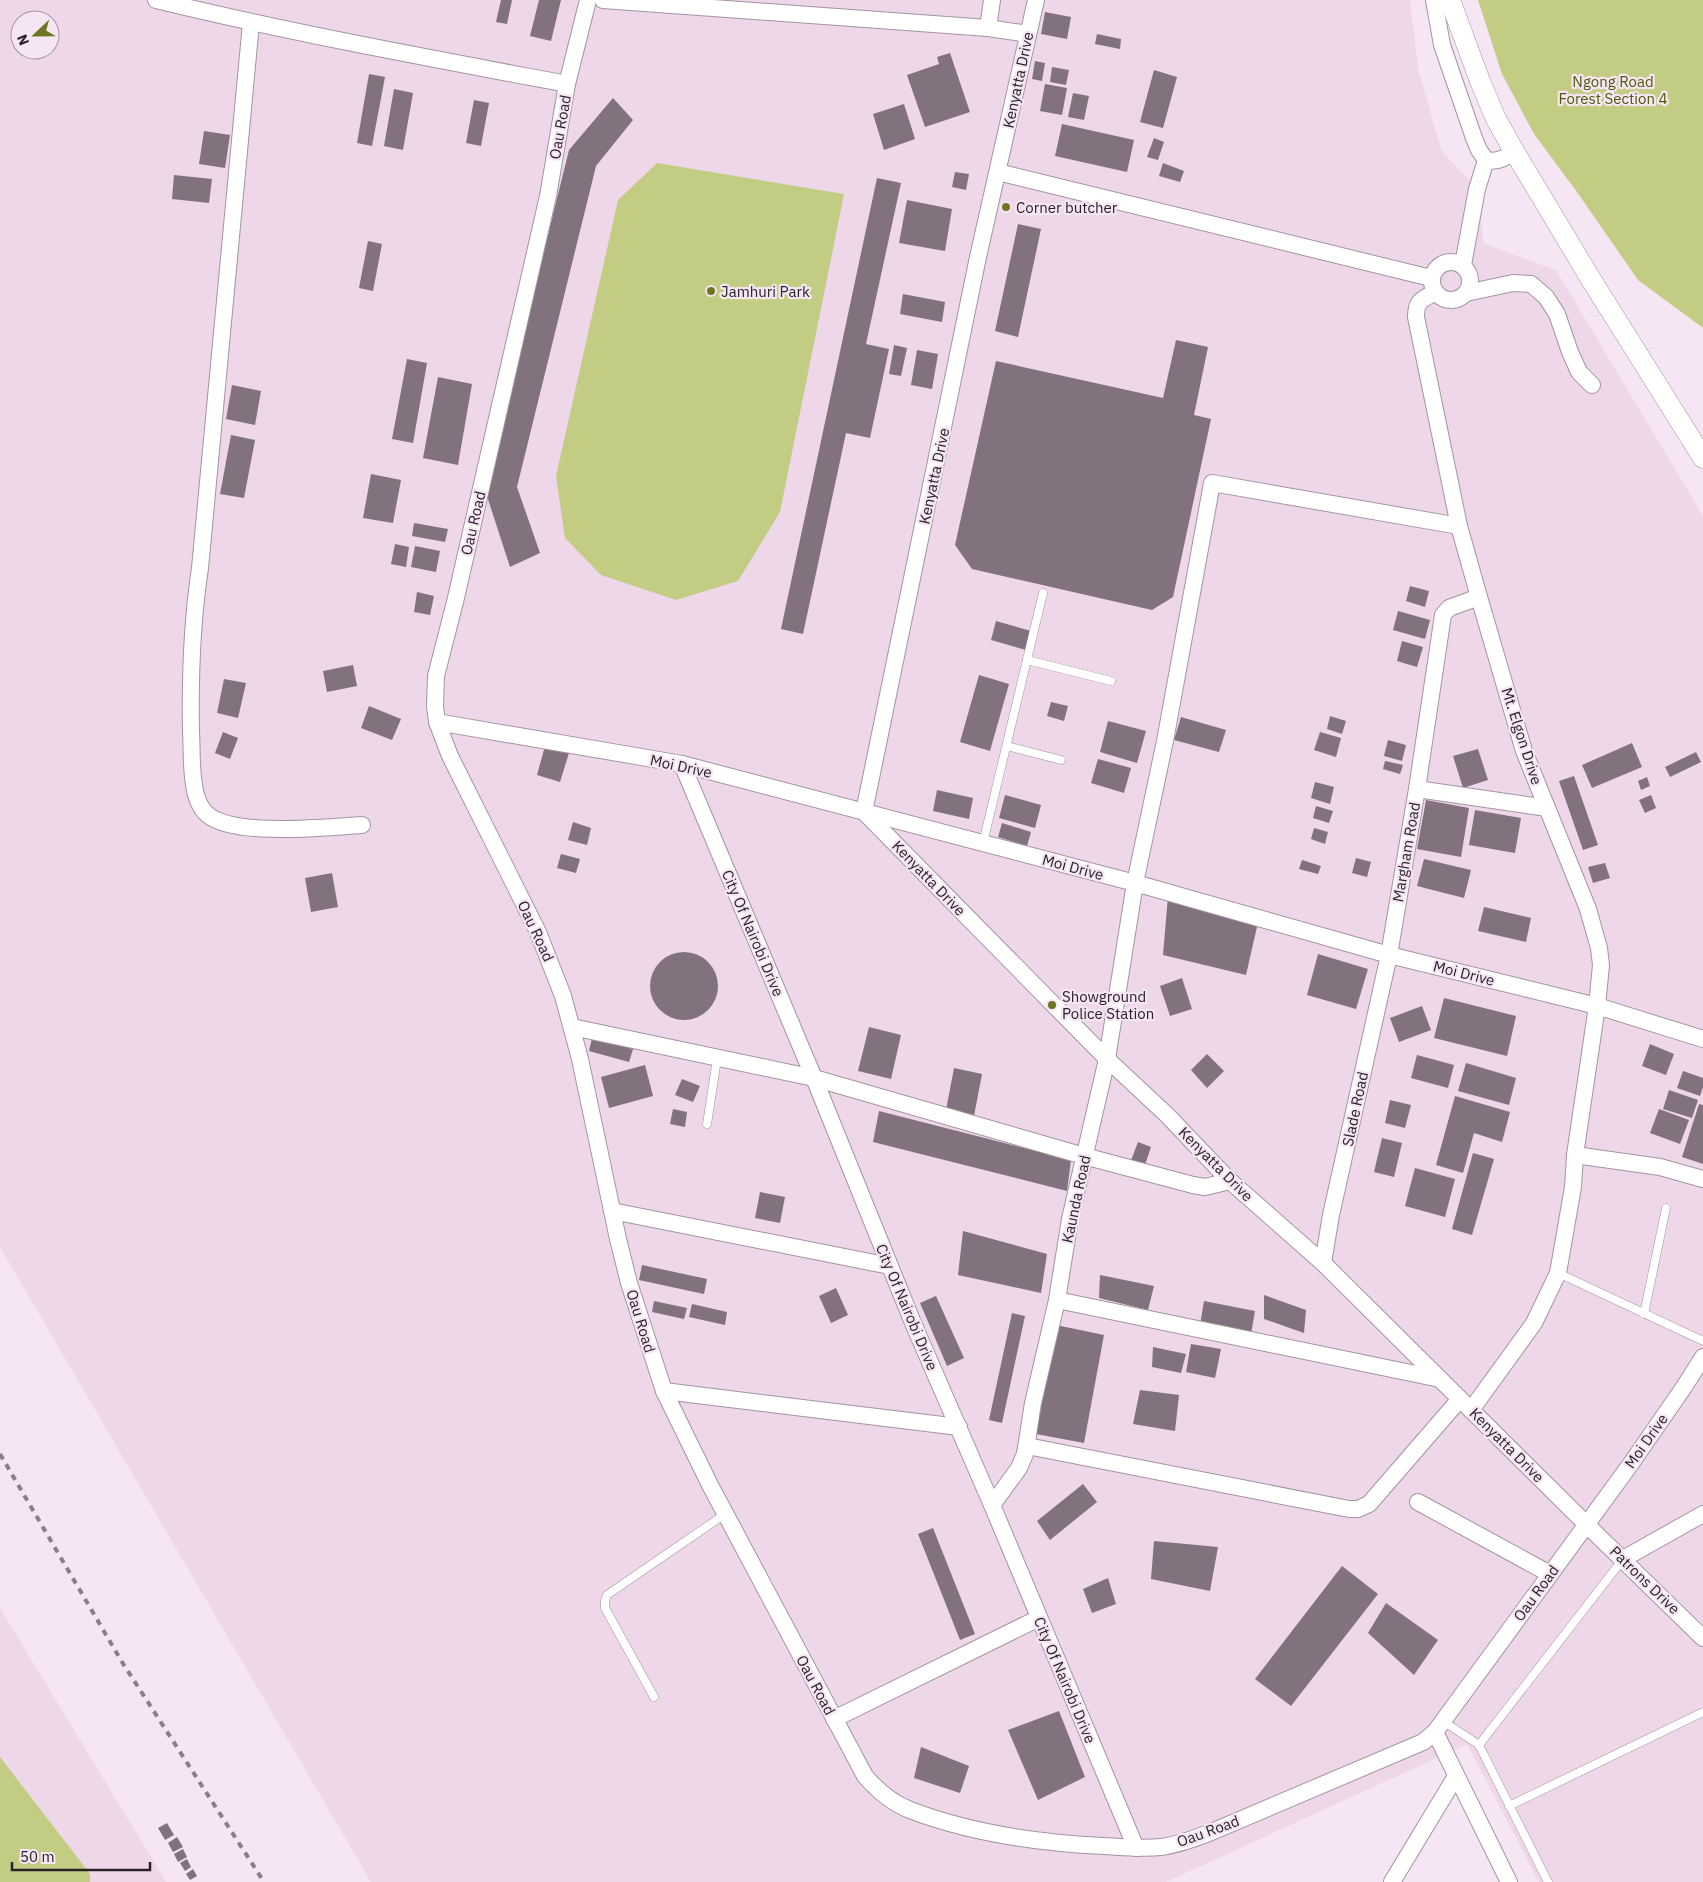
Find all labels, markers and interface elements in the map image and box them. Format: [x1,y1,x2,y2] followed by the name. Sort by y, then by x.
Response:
[10,10,60,60] north arrow
[999,30,1037,130] street label: Kenyatta Drive
[13,32,33,48] text: N
[1558,72,1668,108] park label: Ngong Road Forest Section 4
[545,93,575,161] street label: Oau Road
[1016,198,1118,217] place label: Corner butcher
[1000,201,1012,213] marker: Corner butcher
[721,282,810,301] place label: Jamhuri Park
[705,285,717,297] marker: Jamhuri Park
[915,426,953,526] street label: Kenyatta Drive
[456,489,490,557] street label: Oau Road
[1497,685,1547,787] street label: Mt. Elgon Drive
[648,750,714,782] street label: Moi Drive
[1388,801,1424,903] street label: Margham Road
[888,836,970,920] street label: Kenyatta Drive
[1040,850,1106,884] street label: Moi Drive
[718,867,788,999] street label: City Of Nairobi Drive
[514,897,558,965] street label: Oau Road
[1431,956,1497,990] street label: Moi Drive
[1062,987,1154,1023] place label: Showground Police Station
[1046,999,1058,1011] marker: Showground Police Station
[1338,1070,1372,1148] street label: Slade Road
[1175,1123,1257,1205] street label: Kenyatta Drive
[1057,1153,1095,1245] street label: Kaunda Road
[872,1241,942,1373] street label: City Of Nairobi Drive
[622,1287,660,1355] street label: Oau Road
[1466,1404,1548,1486] street label: Kenyatta Drive
[1620,1410,1672,1472] street label: Moi Drive
[1606,1542,1684,1618] street label: Patrons Drive
[1509,1561,1563,1625] street label: Oau Road
[1030,1614,1100,1746] street label: City Of Nairobi Drive
[792,1652,840,1718] street label: Oau Road
[1174,1811,1242,1851] street label: Oau Road
[12,1840,150,1872] scale bar
[20,1847,55,1866] text: 50 m

